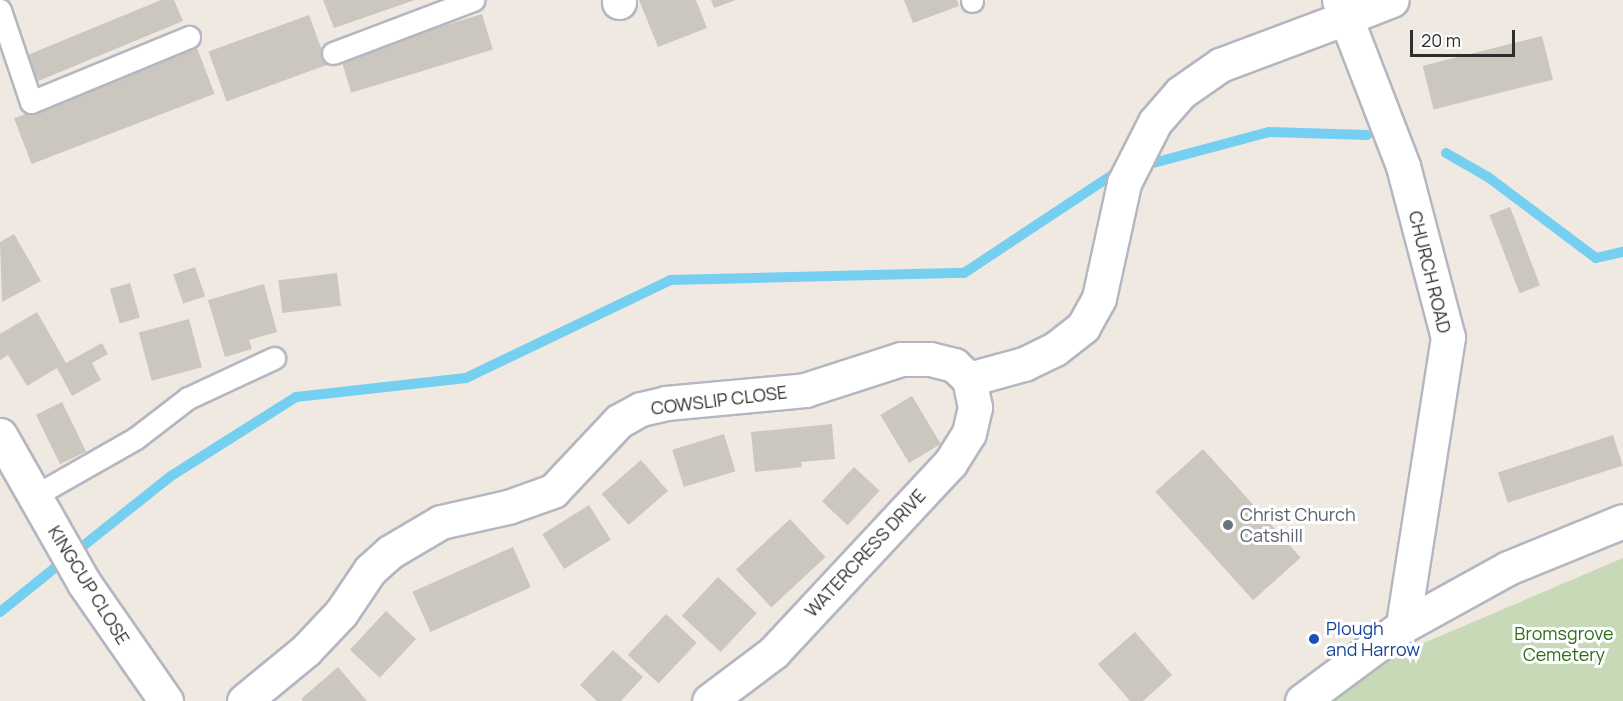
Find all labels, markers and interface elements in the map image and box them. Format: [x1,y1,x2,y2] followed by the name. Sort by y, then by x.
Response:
[1413,18,1518,56] scale bar
[1421,28,1461,52] text: 20 m
[1404,209,1456,335] street label: CHURCH ROAD
[650,381,788,419] street label: COWSLIP CLOSE
[800,485,930,621] street label: WATERCRESS DRIVE
[1240,504,1356,546] place label: Christ Church Catshill
[1221,518,1235,532] marker: Christ Church Catshill
[44,522,134,648] street label: KINGCUP CLOSE
[1326,618,1420,660] place label: Plough and Harrow
[1514,623,1614,666] park label: Bromsgrove Cemetery
[1307,632,1321,646] marker: Plough and Harrow

